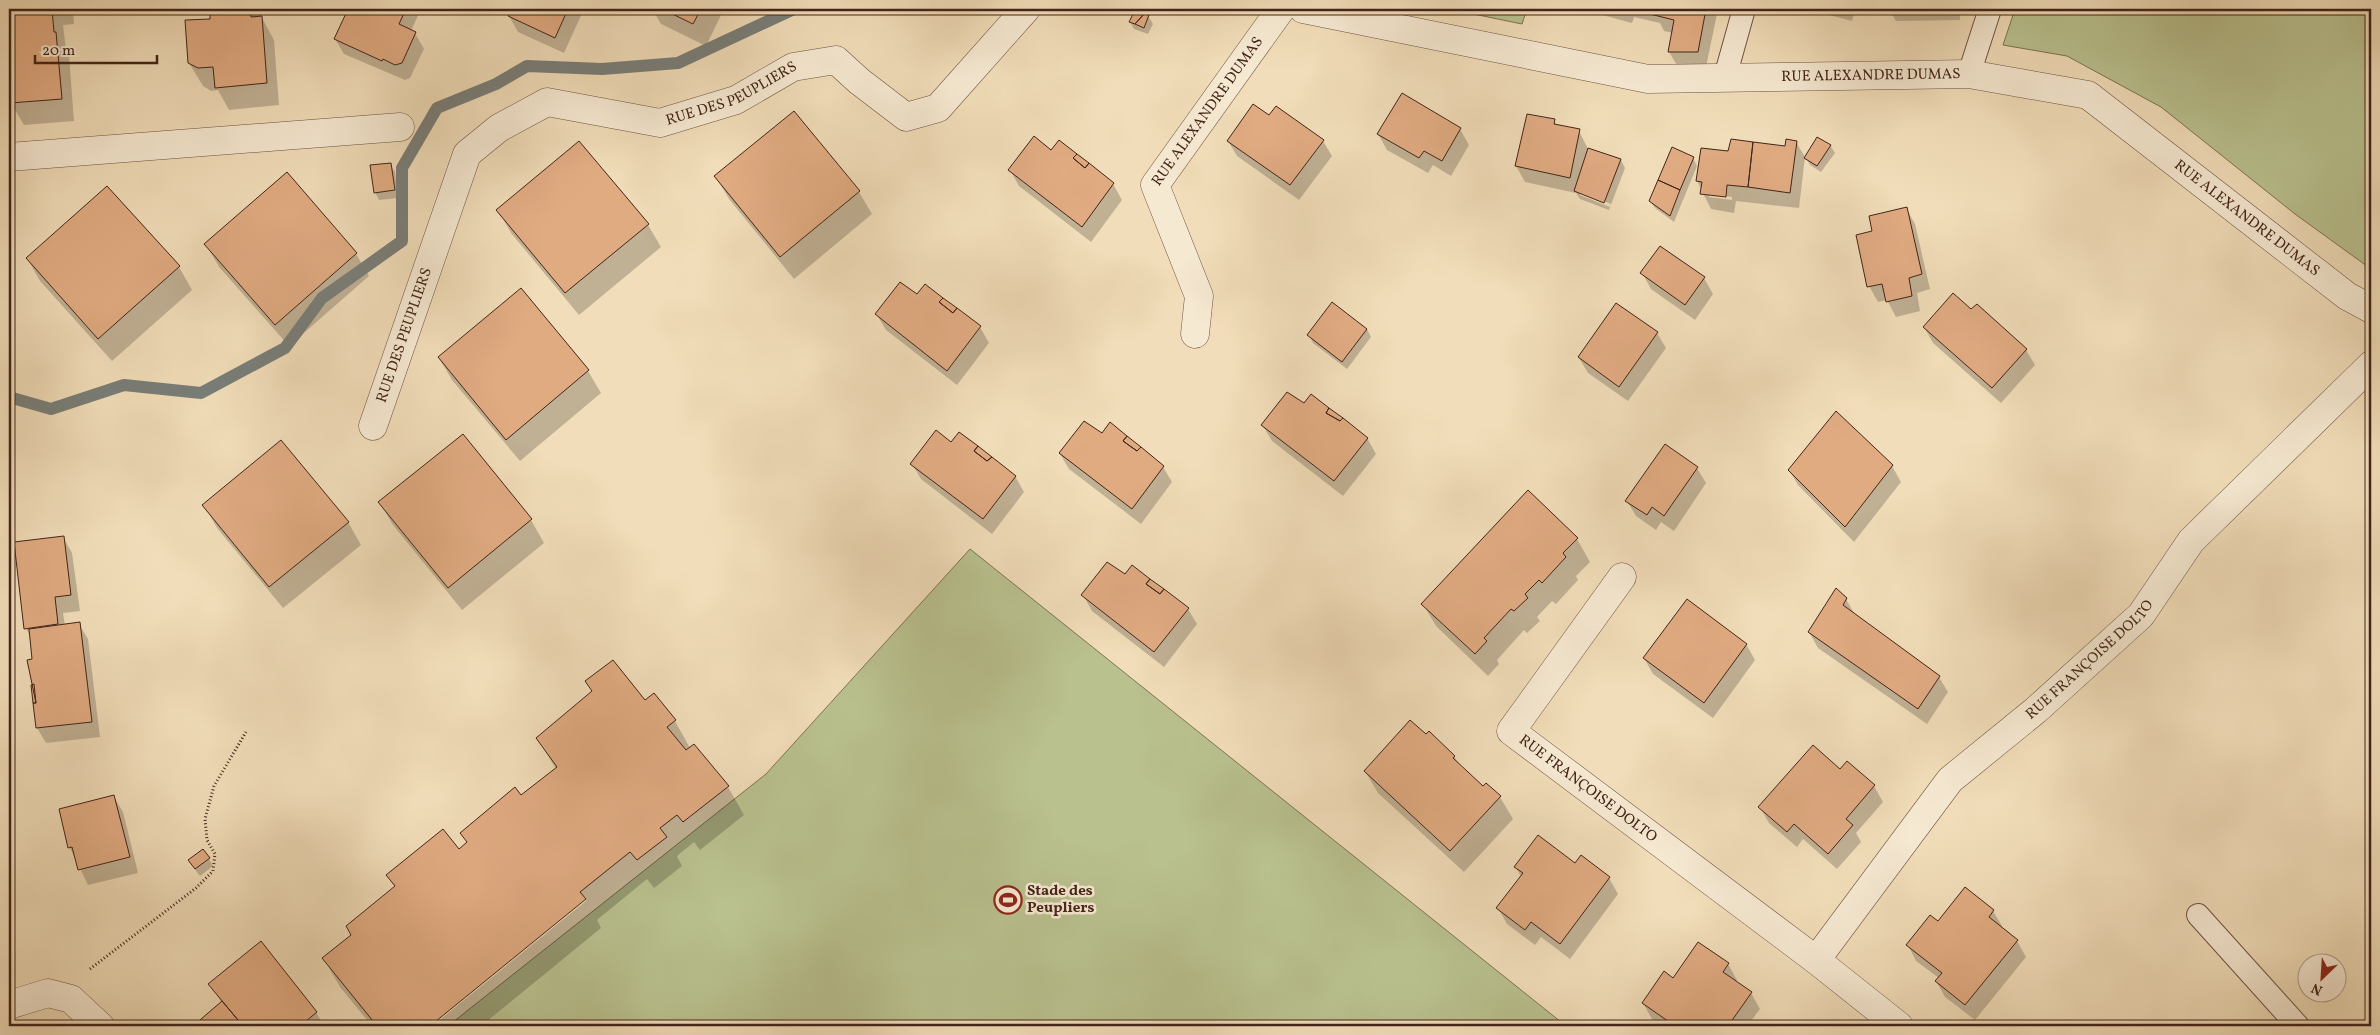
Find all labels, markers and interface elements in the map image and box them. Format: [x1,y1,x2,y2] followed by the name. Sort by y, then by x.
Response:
[35,32,158,64] scale bar
[1147,32,1268,191] street label: RUE ALEXANDRE DUMAS
[42,41,75,62] text: 20 m
[663,56,801,131] street label: RUE DES PEUPLIERS
[1781,64,1961,87] street label: RUE ALEXANDRE DUMAS
[2170,155,2324,282] street label: RUE ALEXANDRE DUMAS
[371,265,437,406] street label: RUE DES PEUPLIERS
[2021,596,2159,725] street label: RUE FRANÇOISE DOLTO
[1514,730,1662,848] street label: RUE FRANÇOISE DOLTO
[1027,881,1094,919] place label: Stade des Peupliers
[993,885,1023,915] sports icon: Stade des Peupliers
[2298,952,2348,1002] north arrow
[2309,978,2326,999] text: N

